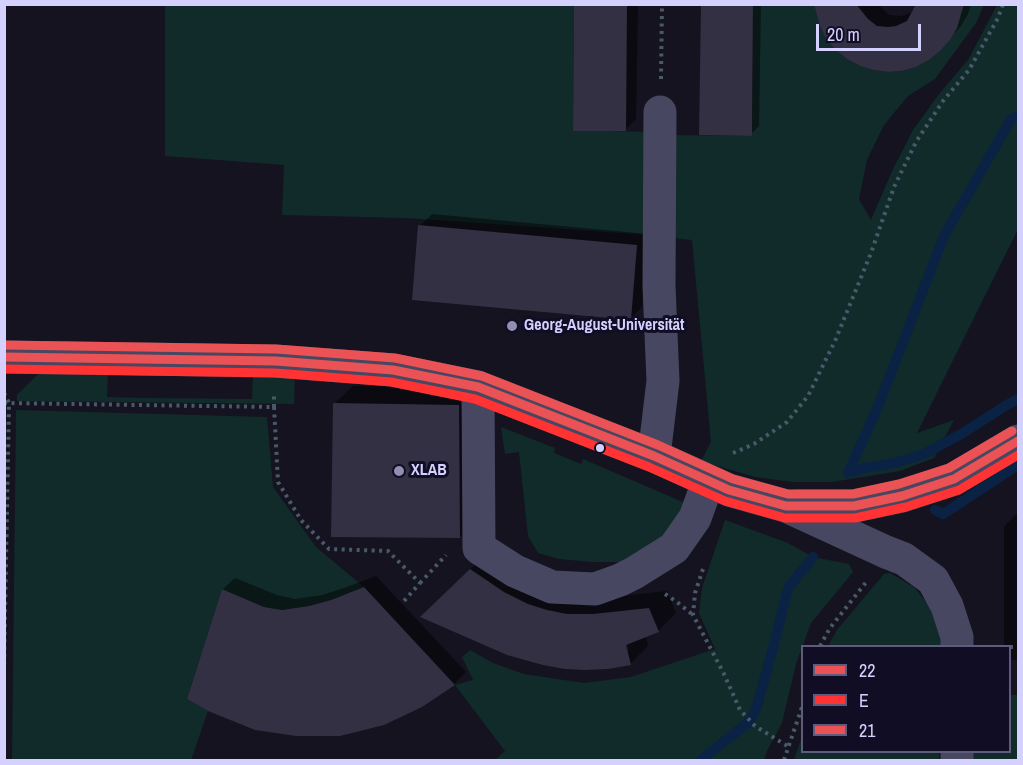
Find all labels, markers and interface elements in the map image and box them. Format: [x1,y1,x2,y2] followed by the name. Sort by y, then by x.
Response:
[819,12,924,50] scale bar
[827,22,860,47] text: 20 m
[524,316,684,336] place label: Georg-August-Universität
[505,319,519,333] marker: Georg-August-Universität
[594,442,606,454] unlabelled marker
[411,461,447,481] place label: XLAB
[392,464,406,478] marker: XLAB
[801,645,1011,753] legend
[859,658,875,683] text: 22
[859,688,869,713] text: E
[859,718,875,743] text: 21

